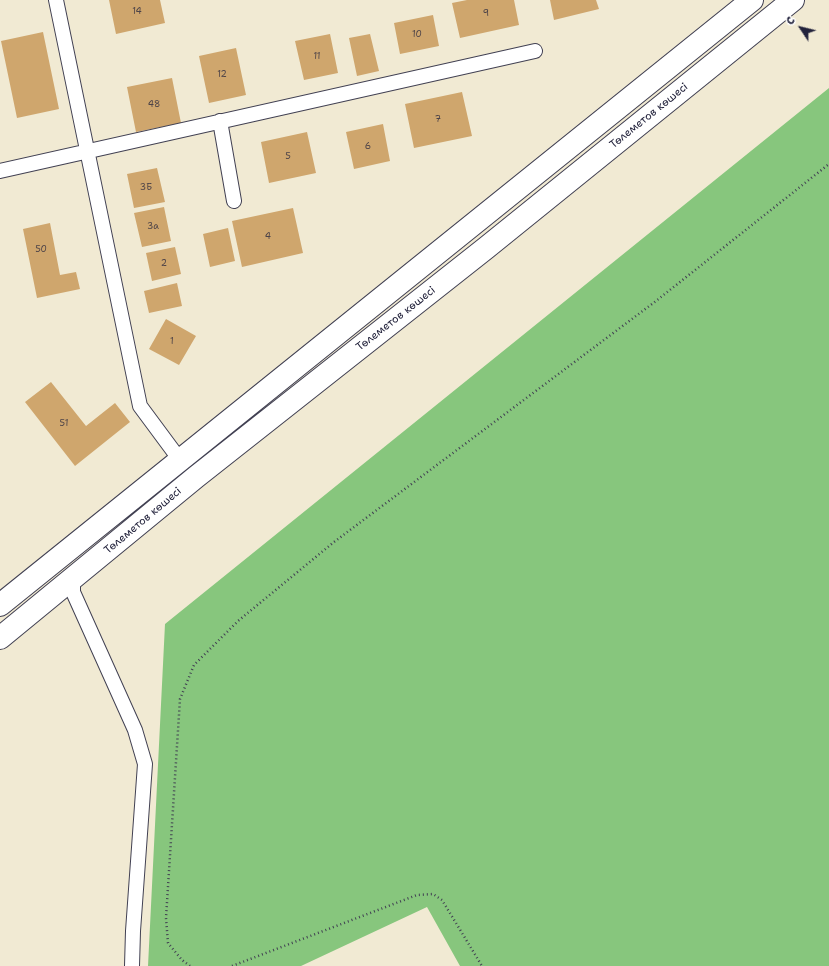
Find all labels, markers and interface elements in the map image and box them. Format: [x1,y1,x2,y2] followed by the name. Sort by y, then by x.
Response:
[132,7,142,17] house number: 14
[781,8,821,48] north arrow
[483,9,489,19] house number: 9
[783,14,799,28] text: С
[412,30,422,40] house number: 10
[313,52,321,62] house number: 11
[217,70,227,80] house number: 12
[607,80,691,152] street label: Төлеметов көшесі
[148,100,160,110] house number: 48
[435,115,441,125] house number: 7
[365,142,371,152] house number: 6
[285,152,291,162] house number: 5
[140,183,152,193] house number: 3Б
[147,222,159,232] house number: 3а
[265,232,271,242] house number: 4
[35,245,47,255] house number: 50
[161,259,167,269] house number: 2
[354,284,438,354] street label: Төлеметов көшесі
[170,337,174,347] house number: 1
[60,419,68,429] house number: 51
[102,485,184,557] street label: Төлеметов көшесі

